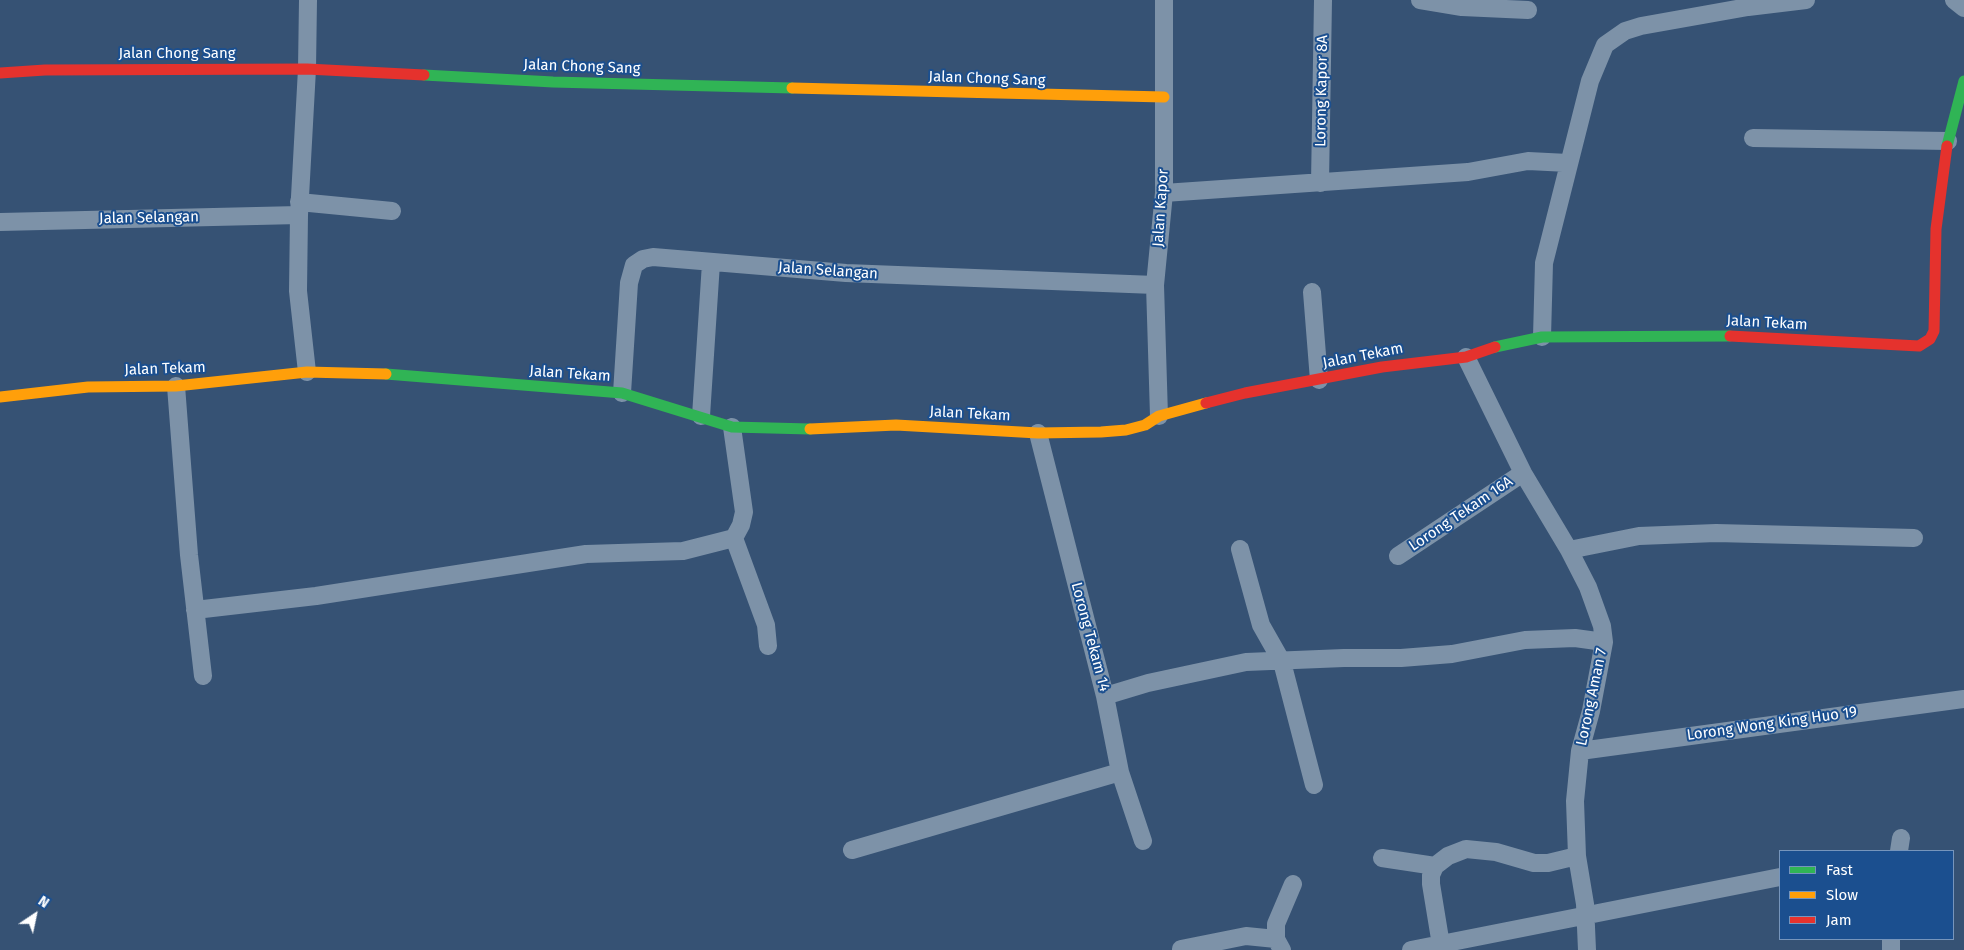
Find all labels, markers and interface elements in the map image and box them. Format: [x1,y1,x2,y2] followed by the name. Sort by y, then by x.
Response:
[1312,35,1332,147] street label: Lorong Kapor 8A
[118,45,236,63] street label: Jalan Chong Sang
[523,56,641,78] street label: Jalan Chong Sang
[928,68,1046,90] street label: Jalan Chong Sang
[1149,168,1173,248] street label: Jalan Kapor
[99,208,199,228] street label: Jalan Selangan
[778,259,878,283] street label: Jalan Selangan
[1726,312,1808,334] street label: Jalan Tekam
[1321,339,1405,373] street label: Jalan Tekam
[124,359,206,379] street label: Jalan Tekam
[529,362,611,386] street label: Jalan Tekam
[929,403,1011,425] street label: Jalan Tekam
[1406,473,1516,555] street label: Lorong Tekam 16A
[1067,580,1113,694] street label: Lorong Tekam 14
[1573,646,1611,748] street label: Lorong Aman 7
[1686,703,1858,745] street label: Lorong Wong King Huo 19
[1779,850,1954,940] legend
[1826,861,1853,879] text: Fast
[1826,886,1858,904] text: Slow
[10,890,60,940] north arrow
[35,892,52,912] text: N
[1826,911,1852,929] text: Jam

